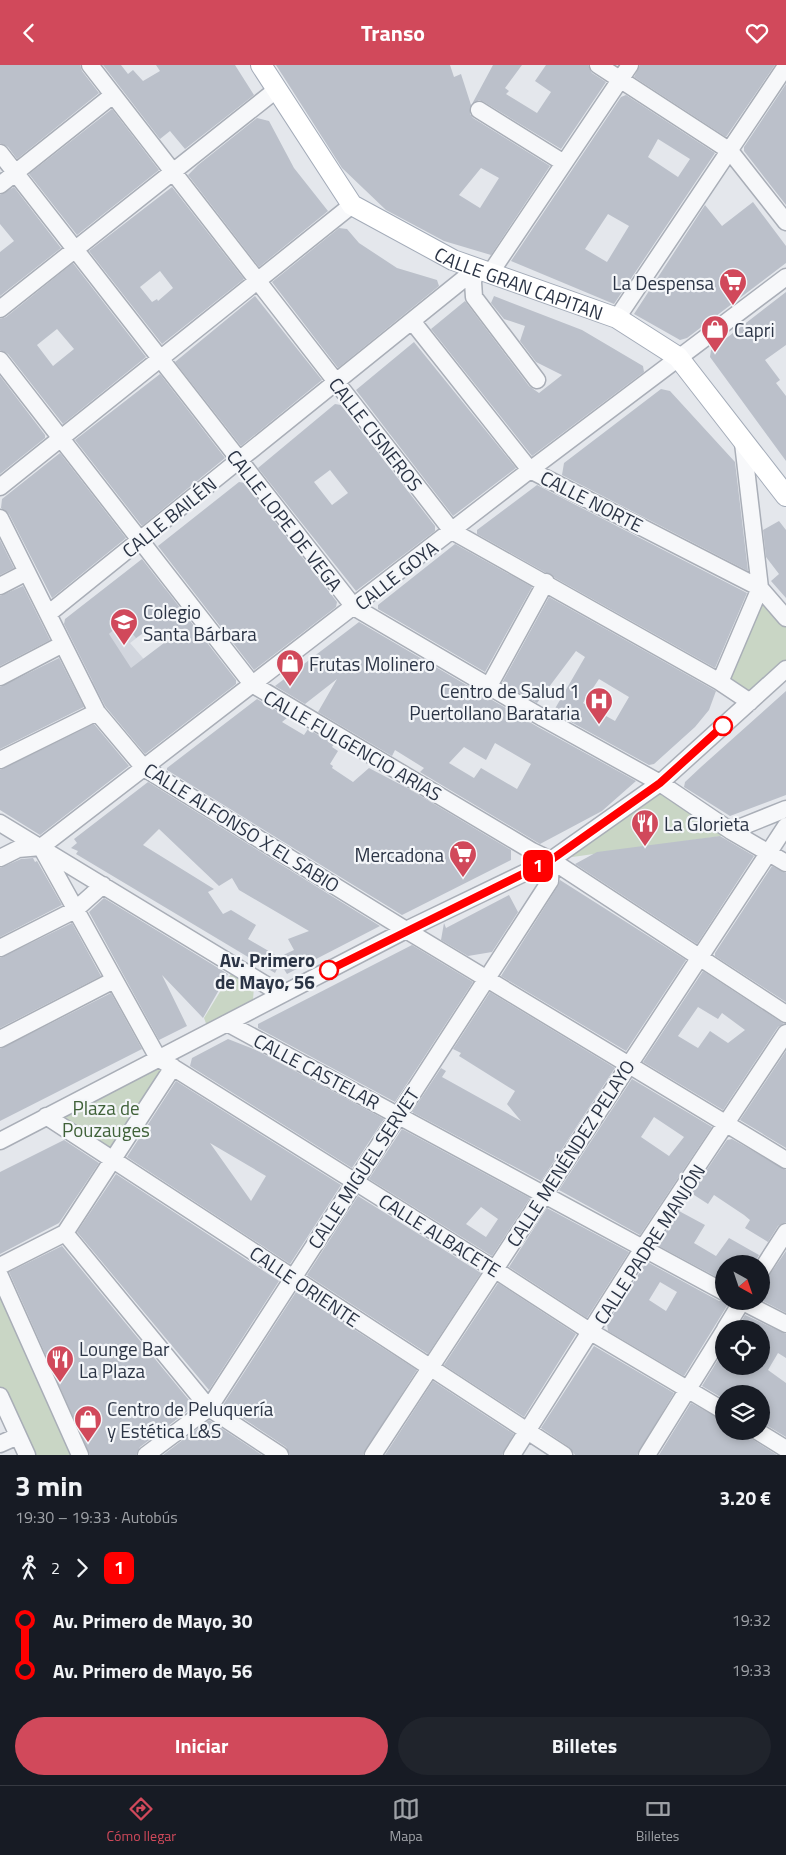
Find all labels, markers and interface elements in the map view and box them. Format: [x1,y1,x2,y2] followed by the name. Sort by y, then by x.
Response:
[361,16,425,50] text: Transo
[15,19,43,47] icon: back
[743,19,771,47] icon: heart
[430,238,607,327] street label: CALLE GRAN CAPITAN
[718,267,748,306] supermarket icon: La Despensa
[612,268,714,297] place label: La Despensa
[700,314,730,353] shop icon: Capri
[734,315,775,344] place label: Capri
[322,371,430,497] street label: CALLE CISNEROS
[220,443,350,597] street label: CALLE LOPE DE VEGA
[536,463,648,539] street label: CALLE NORTE
[115,470,223,564] street label: CALLE BAILÉN
[348,533,444,617] street label: CALLE GOYA
[143,597,257,648] place label: Colegio Santa Bárbara
[109,607,139,646] school or university icon: Colegio Santa Bárbara
[275,648,305,687] shop icon: Frutas Molinero
[309,649,435,678] place label: Frutas Molinero
[409,676,580,727] place label: Centro de Salud 1 Puertollano Barataria
[259,682,447,808] street label: CALLE FULGENCIO ARIAS
[584,686,614,725] hospital icon: Centro de Salud 1 Puertollano Barataria
[713,716,733,736] unlabelled marker
[138,755,346,899] street label: CALLE ALFONSO X EL SABIO
[630,808,660,847] restaurant icon: La Glorieta
[664,809,750,838] place label: La Glorieta
[448,839,478,878] supermarket icon: Mercadona
[355,840,444,869] place label: Mercadona
[522,850,554,882] line badge: 1
[533,852,543,879] text: 1
[215,945,315,996] place label: Av. Primero de Mayo, 56
[319,960,339,980] marker: Av. Primero de Mayo, 56
[249,1026,385,1116] street label: CALLE CASTELAR
[499,1054,641,1252] street label: CALLE MENÉNDEZ PELAYO
[300,1082,426,1254] street label: CALLE MIGUEL SERVET
[62,1093,150,1144] park label: Plaza de Pouzauges
[586,1158,712,1330] street label: CALLE PADRE MANJÓN
[373,1186,507,1284] street label: CALLE ALBACETE
[244,1238,366,1334] street label: CALLE ORIENTE
[715,1255,770,1310] north arrow
[715,1255,770,1440] map controls
[715,1320,770,1375] button: locate
[79,1334,170,1385] place label: Lounge Bar La Plaza
[45,1344,75,1383] restaurant icon: Lounge Bar La Plaza
[715,1385,770,1440] button: layers
[107,1394,274,1445] place label: Centro de Peluquería y Estética L&S
[73,1404,103,1443] shop icon: Centro de Peluquería y Estética L&S
[15,1464,83,1507] text: 3 min
[719,1483,771,1512] text: 3.20 €
[15,1505,178,1529] text: 19:30 – 19:33 · Autobús
[15,1554,43,1582] icon: walk
[68,1554,96,1582] icon: forward
[114,1554,124,1581] text: 1
[51,1556,60,1580] text: 2
[53,1606,252,1635] text: Av. Primero de Mayo, 30
[732,1608,771,1632] text: 19:32
[53,1656,252,1685] text: Av. Primero de Mayo, 56
[732,1658,771,1682] text: 19:33
[15,1717,388,1775] button: Iniciar
[398,1717,771,1775] button: Billetes
[107,1795,176,1846] tab: Cómo llegar
[389,1795,423,1846] tab: Mapa
[636,1795,679,1846] tab: Billetes

